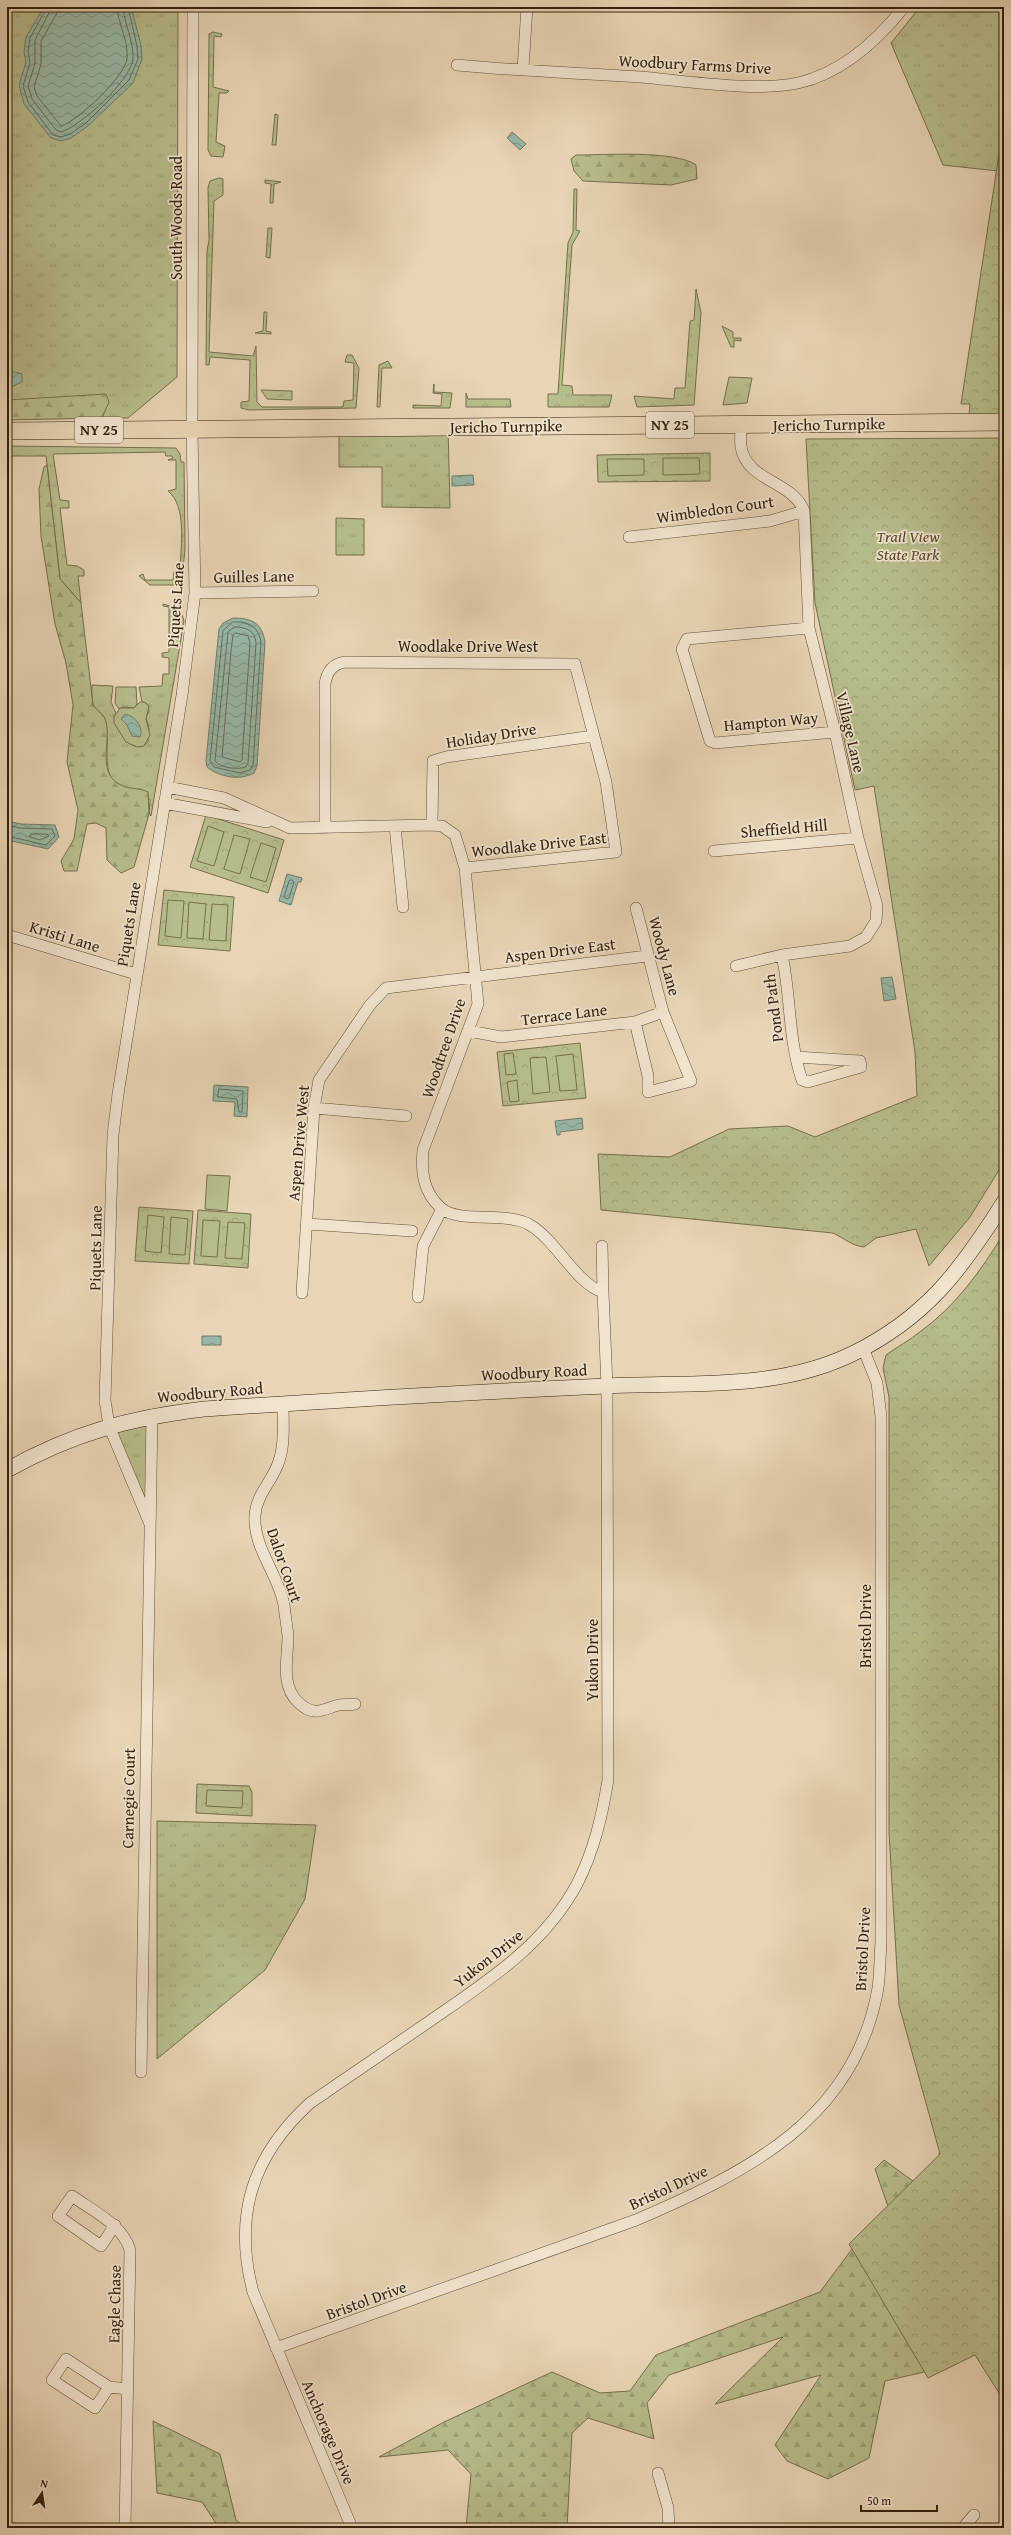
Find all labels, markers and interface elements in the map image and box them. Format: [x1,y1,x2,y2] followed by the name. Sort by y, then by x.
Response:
[618,48,772,80] street label: Woodbury Farms Drive
[164,156,188,280] street label: South Woods Road
[770,411,886,437] street label: Jericho Turnpike
[646,412,694,438] road number: NY 25
[447,413,563,439] street label: Jericho Turnpike
[75,417,123,443] road number: NY 25
[655,489,776,529] street label: Wimbledon Court
[877,524,940,566] park label: Trail View State Park
[160,562,190,648] street label: Piquets Lane
[213,563,295,589] street label: Guilles Lane
[398,634,539,658] street label: Woodlake Drive West
[830,689,872,775] street label: Village Lane
[723,705,819,737] street label: Hampton Way
[444,716,538,754] street label: Holiday Drive
[740,812,829,844] street label: Sheffield Hill
[470,825,608,863] street label: Woodlake Drive East
[109,880,147,968] street label: Piquets Lane
[27,914,103,958] street label: Kristi Lane
[643,914,687,998] street label: Woody Lane
[503,931,617,969] street label: Aspen Drive East
[757,972,789,1044] street label: Pond Path
[415,995,471,1101] street label: Woodtree Drive
[520,997,608,1031] street label: Terrace Lane
[281,1084,315,1202] street label: Aspen Drive West
[82,1205,108,1291] street label: Piquets Lane
[480,1357,588,1387] street label: Woodbury Road
[156,1375,264,1409] street label: Woodbury Road
[261,1524,309,1606] street label: Dalor Court
[853,1584,877,1668] street label: Bristol Drive
[580,1619,604,1701] street label: Yukon Drive
[115,1747,141,1848] street label: Carnegie Court
[848,1906,876,1992] street label: Bristol Drive
[448,1923,528,1993] street label: Yukon Drive
[625,2158,711,2216] street label: Bristol Drive
[101,2265,127,2343] street label: Eagle Chase
[322,2274,410,2326] street label: Bristol Drive
[296,2376,362,2488] street label: Anchorage Drive
[22,2473,62,2513] north arrow
[39,2475,50,2492] text: N
[861,2487,937,2513] scale bar
[867,2492,891,2509] text: 50 m

